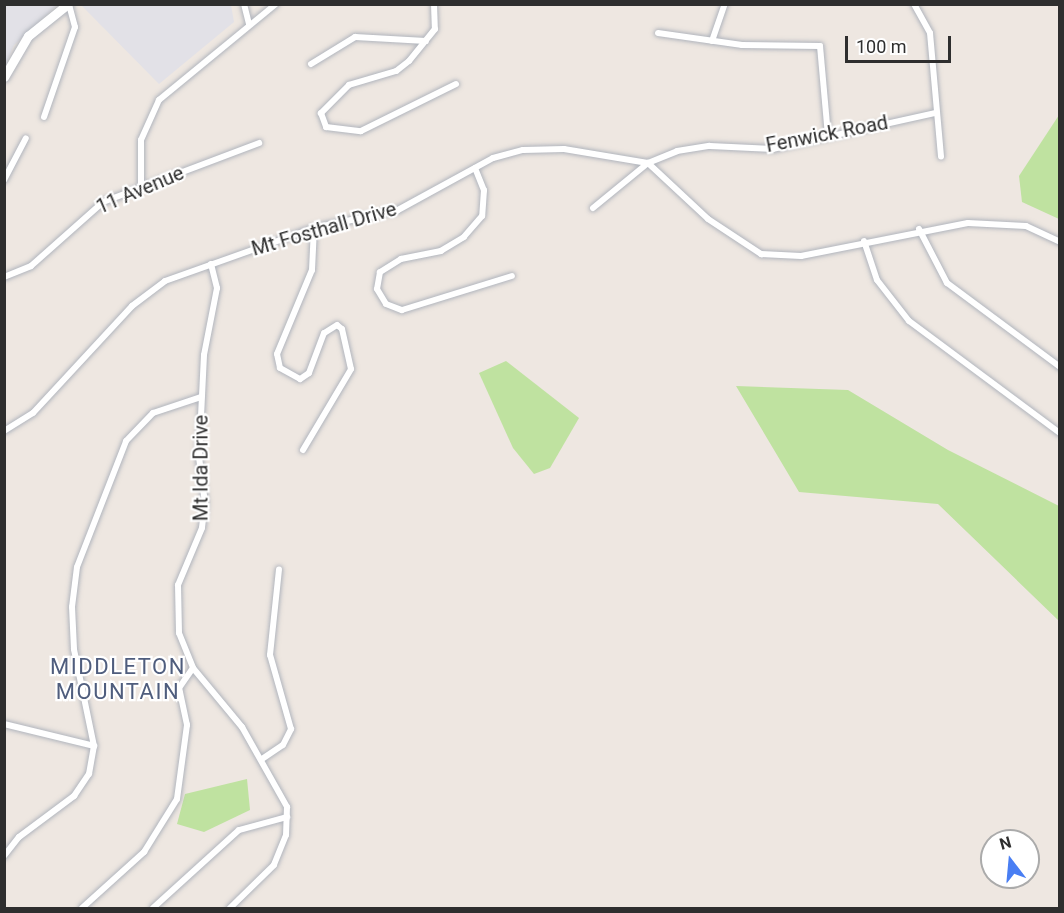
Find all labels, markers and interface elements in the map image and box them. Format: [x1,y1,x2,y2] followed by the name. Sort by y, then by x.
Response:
[848,24,954,62] scale bar
[856,36,907,57] text: 100 m
[764,110,890,158] street label: Fenwick Road
[93,161,187,219] street label: 11 Avenue
[249,197,399,261] street label: Mt Fosthall Drive
[189,415,213,521] street label: Mt Ida Drive
[50,653,186,704] district label: MIDDLETON MOUNTAIN
[980,829,1040,889] north arrow
[997,832,1013,854] text: N

